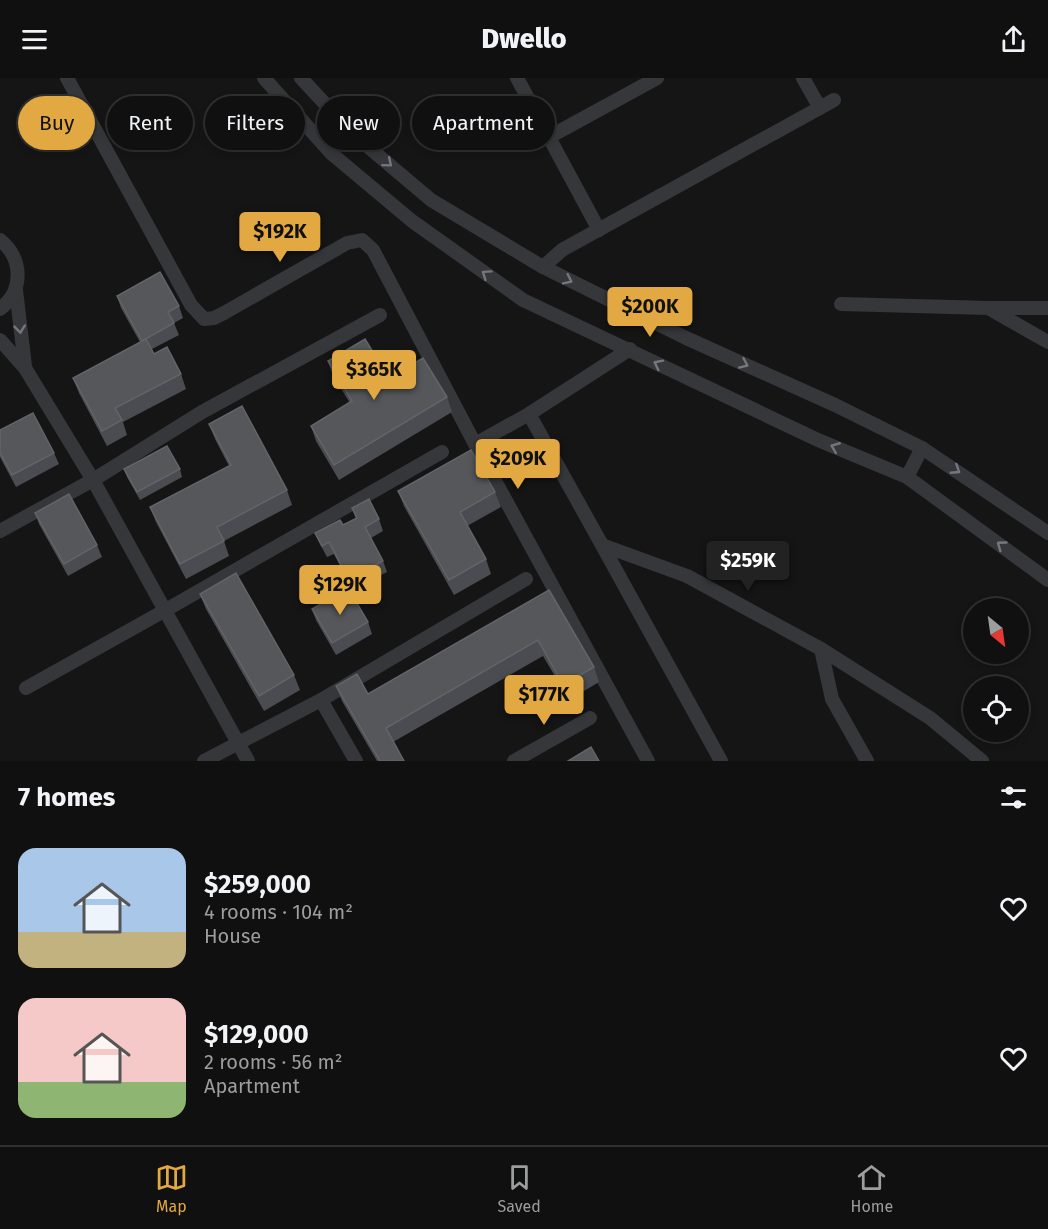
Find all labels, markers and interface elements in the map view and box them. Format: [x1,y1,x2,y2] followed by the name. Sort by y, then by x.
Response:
[18,23,51,56] icon: menu
[482,23,566,55] text: Dwello
[997,23,1030,56] icon: share
[18,96,95,150] chip: Buy
[107,96,193,150] chip: Rent
[205,96,305,150] chip: Filters
[317,96,400,150] chip: New
[412,96,555,150] chip: Apartment
[381,156,392,167] one-way arrow
[238,212,322,263] pin: $192K
[253,219,307,243] text: $192K
[481,270,492,281] one-way arrow
[562,273,573,284] one-way arrow
[608,287,692,338] pin: $200K
[621,294,679,318] text: $200K
[13,325,26,334] one-way arrow
[332,350,416,401] pin: $365K
[346,357,402,381] text: $365K
[738,357,749,369] one-way arrow
[654,360,664,371] one-way arrow
[476,439,560,490] pin: $209K
[830,442,841,454] one-way arrow
[490,446,546,470] text: $209K
[950,463,960,475] one-way arrow
[706,541,790,592] pin: $259K
[997,542,1008,553] one-way arrow
[720,548,776,572] text: $259K
[298,565,382,616] pin: $129K
[313,572,367,596] text: $129K
[963,598,1029,664] north arrow
[963,598,1029,742] map controls
[502,675,586,726] pin: $177K
[963,676,1029,742] button: locate
[519,682,569,706] text: $177K
[997,781,1030,814] icon: filters
[18,782,115,813] text: 7 homes
[204,869,311,900] text: $259,000
[66,872,138,944] icon: home
[997,892,1030,925] icon: heart
[204,900,353,924] text: 4 rooms · 104 m²
[204,924,261,948] text: House
[204,1019,309,1050] text: $129,000
[66,1022,138,1094] icon: home
[997,1042,1030,1075] icon: heart
[204,1050,343,1074] text: 2 rooms · 56 m²
[204,1074,300,1098] text: Apartment
[155,1161,188,1216] tab: Map
[498,1161,541,1216] tab: Saved
[851,1161,893,1216] tab: Home

